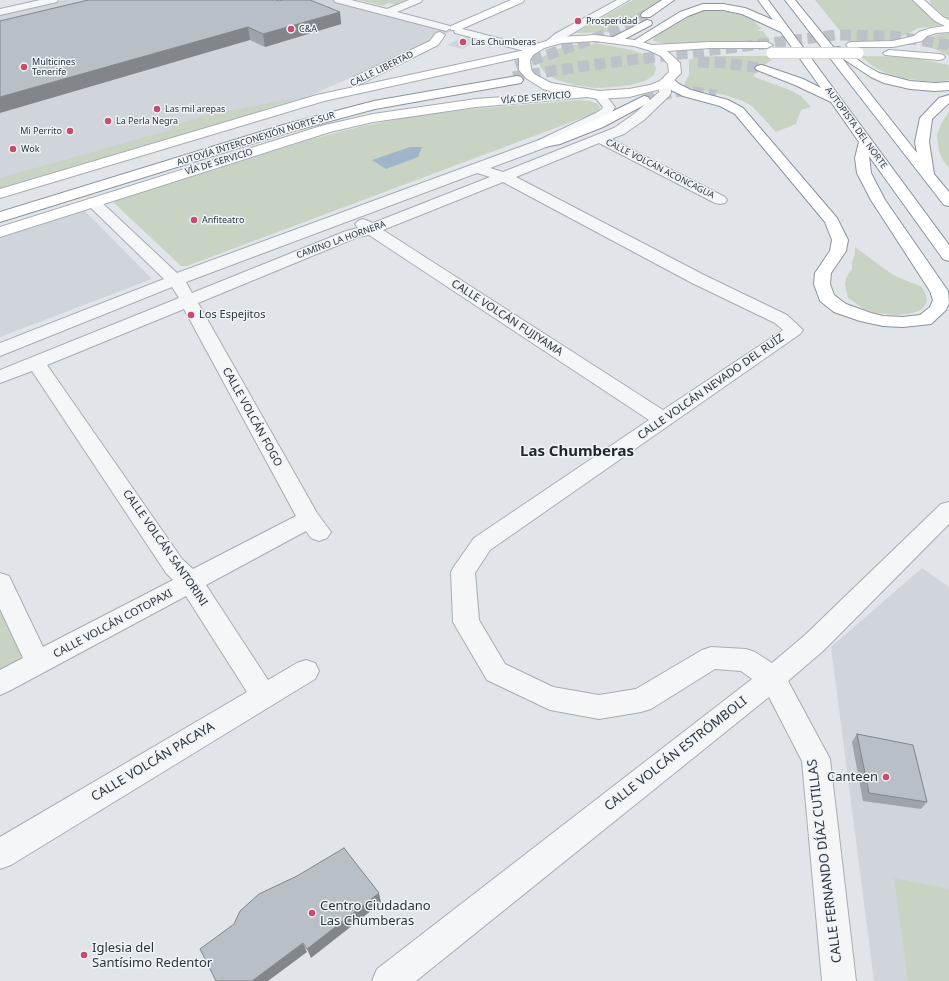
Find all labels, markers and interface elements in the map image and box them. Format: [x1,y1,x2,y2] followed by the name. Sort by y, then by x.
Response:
[573,16,583,26] marker: Prosperidad
[586,16,638,26] place label: Prosperidad
[286,24,296,34] marker: C&A
[299,24,317,34] place label: C&A
[458,37,468,47] marker: Las Chumberas
[471,37,536,47] place label: Las Chumberas
[349,49,415,89] street label: CALLE LIBERTAD
[32,57,75,78] place label: Multicines Tenerife
[19,62,29,72] marker: Multicines Tenerife
[823,85,889,171] street label: AUTOPISTA DEL NORTE
[501,90,571,106] street label: VÍA DE SERVICIO
[152,104,162,114] marker: Las mil arepas
[165,104,225,114] place label: Las mil arepas
[176,110,336,168] street label: AUTOVÍA INTERCONEXIÓN NORTE-SUR
[103,116,113,126] marker: La Perla Negra
[116,116,178,126] place label: La Perla Negra
[20,126,62,136] place label: Mi Perrito
[65,126,75,136] marker: Mi Perrito
[604,137,716,201] street label: CALLE VOLCÁN ACONCAGUA
[8,144,18,154] marker: Wok
[21,144,39,154] place label: Wok
[184,147,254,177] street label: VÍA DE SERVICIO
[189,215,199,225] marker: Anfiteatro
[202,215,244,225] place label: Anfiteatro
[295,219,387,261] street label: CAMINO LA HORNERA
[449,277,565,359] street label: CALLE VOLCÁN FUJIYAMA
[199,308,265,322] place label: Los Espejitos
[186,310,196,320] marker: Los Espejitos
[635,331,787,443] street label: CALLE VOLCÁN NEVADO DEL RUÍZ
[219,365,285,469] street label: CALLE VOLCÁN FOGO
[520,443,634,461] district label: Las Chumberas
[120,487,210,609] street label: CALLE VOLCÁN SANTORINI
[51,587,175,661] street label: CALLE VOLCÁN COTOPAXI
[602,694,750,814] street label: CALLE VOLCÁN ESTRÓMBOLI
[89,719,217,805] street label: CALLE VOLCÁN PACAYA
[805,758,845,964] street label: CALLE FERNANDO DÍAZ CUTILLAS
[827,769,878,785] place label: Canteen
[881,772,891,782] marker: Canteen
[320,898,431,929] place label: Centro Ciudadano Las Chumberas
[307,908,317,918] marker: Centro Ciudadano Las Chumberas
[92,940,212,971] place label: Iglesia del Santísimo Redentor
[79,950,89,960] marker: Iglesia del Santísimo Redentor

